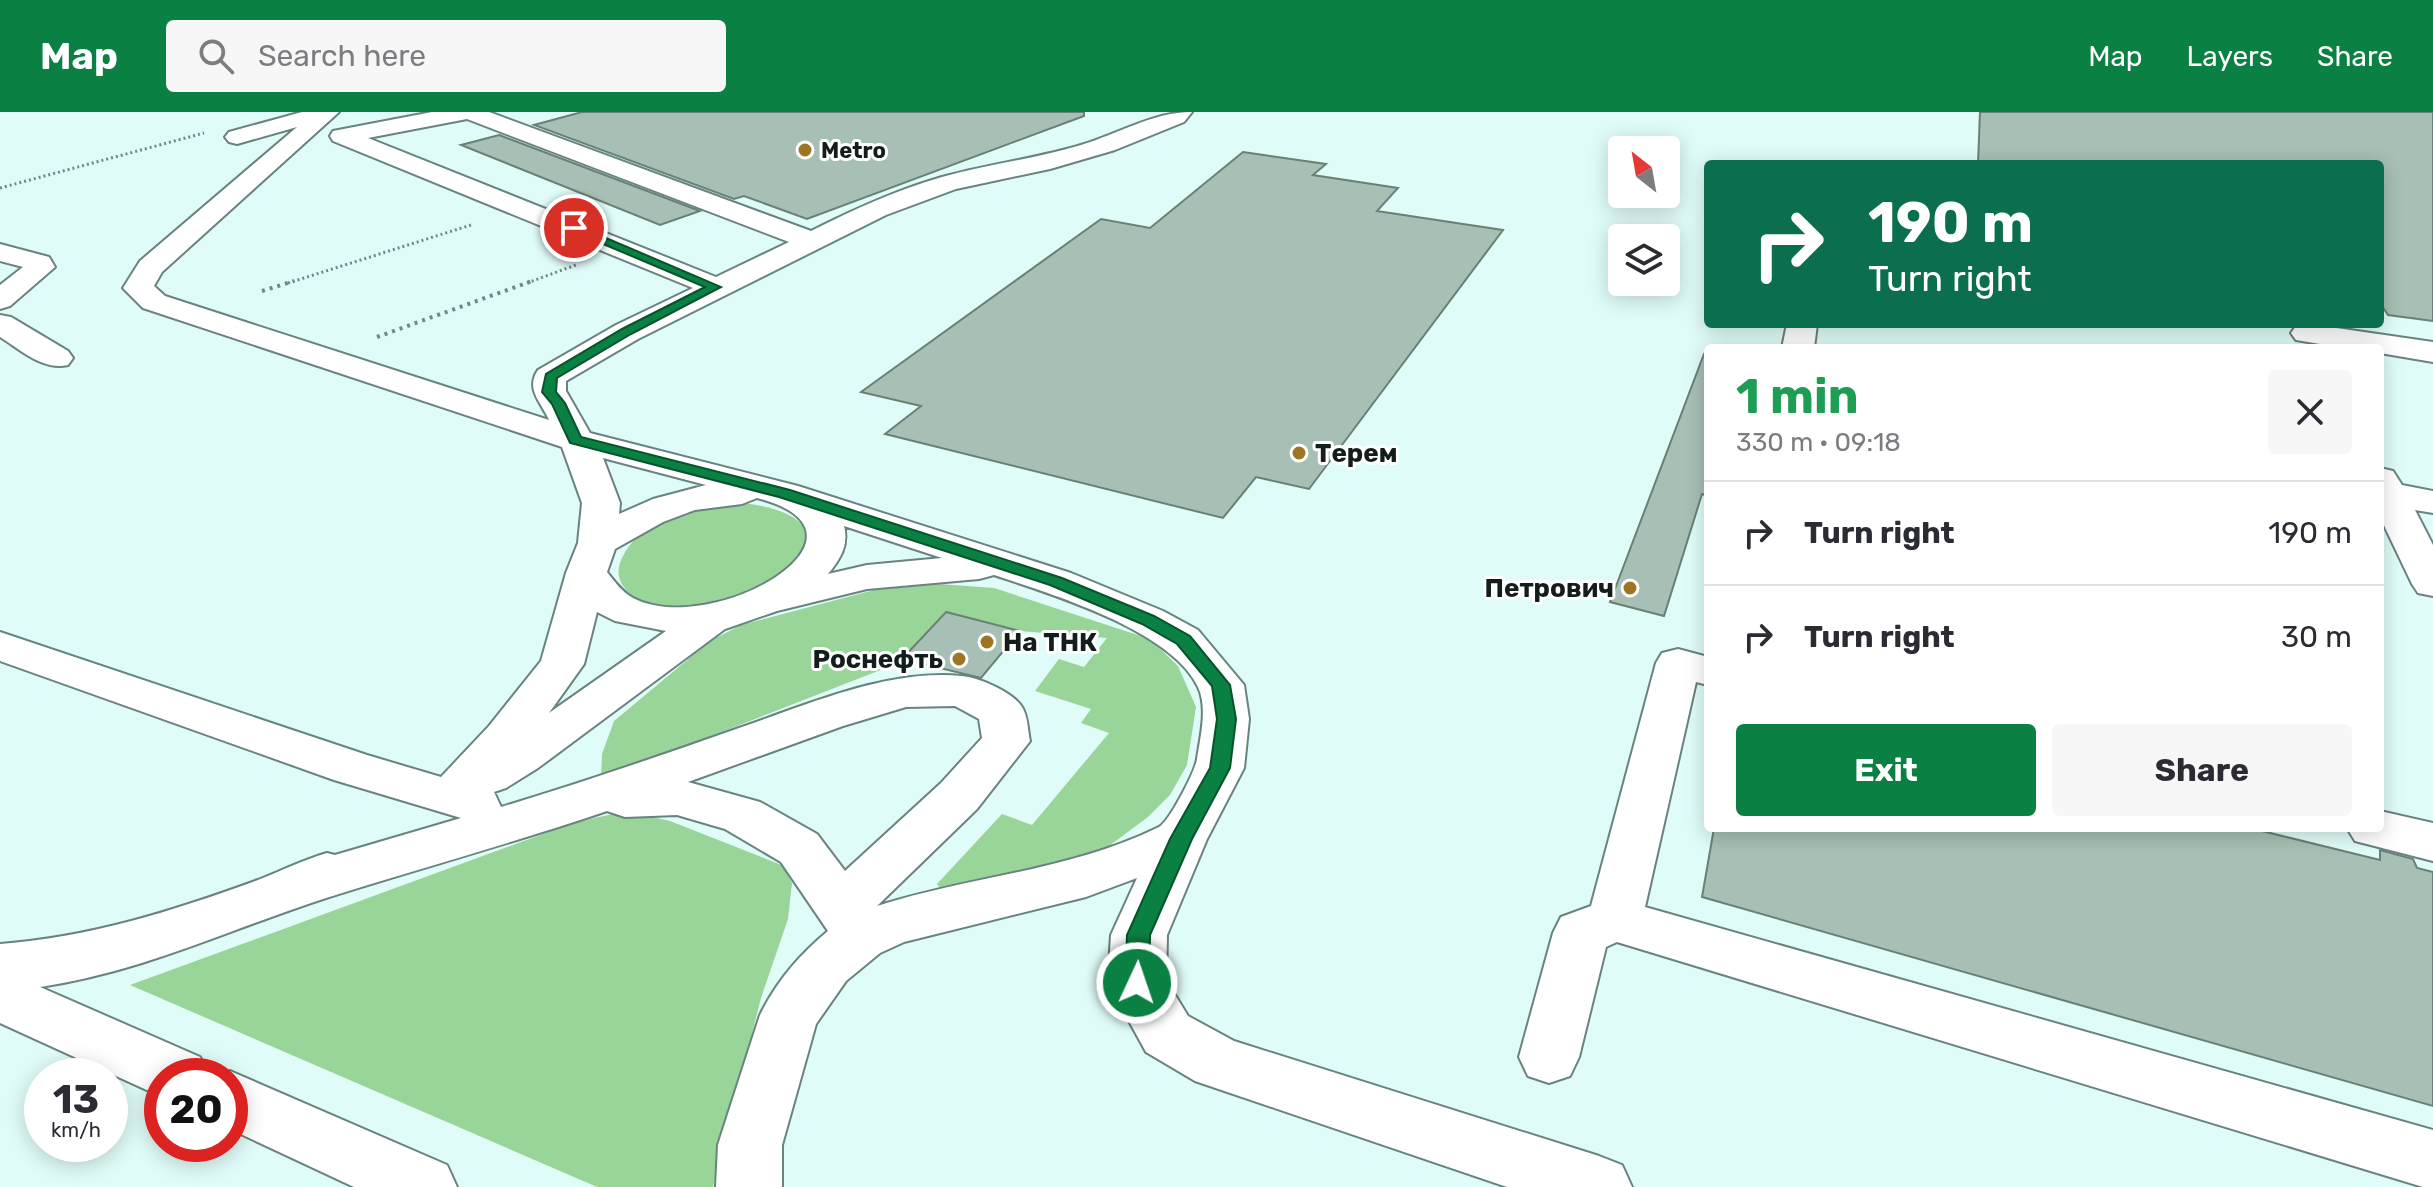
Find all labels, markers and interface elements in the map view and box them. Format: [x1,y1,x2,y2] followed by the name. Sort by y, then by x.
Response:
[166,20,726,92] search box
[40,33,118,79] text: Map
[194,34,238,78] icon: search
[258,38,426,74] text: Search here
[2088,40,2143,73] text: Map
[2187,40,2273,73] text: Layers
[2317,40,2393,73] text: Share
[1608,136,1680,208] north arrow
[1608,136,1680,296] map controls
[821,137,886,164] place label: Metro
[796,141,814,159] marker: Metro
[1868,190,2033,256] text: 190 m
[1736,192,1840,296] icon: right
[540,194,608,262] pin
[552,206,596,250] icon: arrive
[1608,224,1680,296] button: layers
[1868,257,2032,300] text: Turn right
[1736,368,1859,425] text: 1 min
[2268,370,2352,454] button: close
[1736,427,1901,458] text: 330 m · 09:18
[1315,438,1398,469] place label: Терем
[1290,444,1308,462] marker: Терем
[1736,511,1780,555] icon: right
[1804,515,1955,551] text: Turn right
[2268,515,2352,551] text: 190 m
[1485,573,1614,604] place label: Петрович
[1621,579,1639,597] marker: Петрович
[1736,615,1780,659] icon: right
[1804,619,1955,655] text: Turn right
[2281,619,2352,655] text: 30 m
[1003,627,1097,658] place label: На ТНК
[978,633,996,651] marker: На ТНК
[812,644,943,675] place label: Роснефть
[950,650,968,668] marker: Роснефть
[1736,724,2036,816] button: Exit
[2052,724,2352,816] button: Share
[1095,941,1179,1025] position arrow
[144,1058,248,1162] speed limit sign: 20
[53,1076,99,1123] text: 13
[51,1118,101,1142] text: km/h

